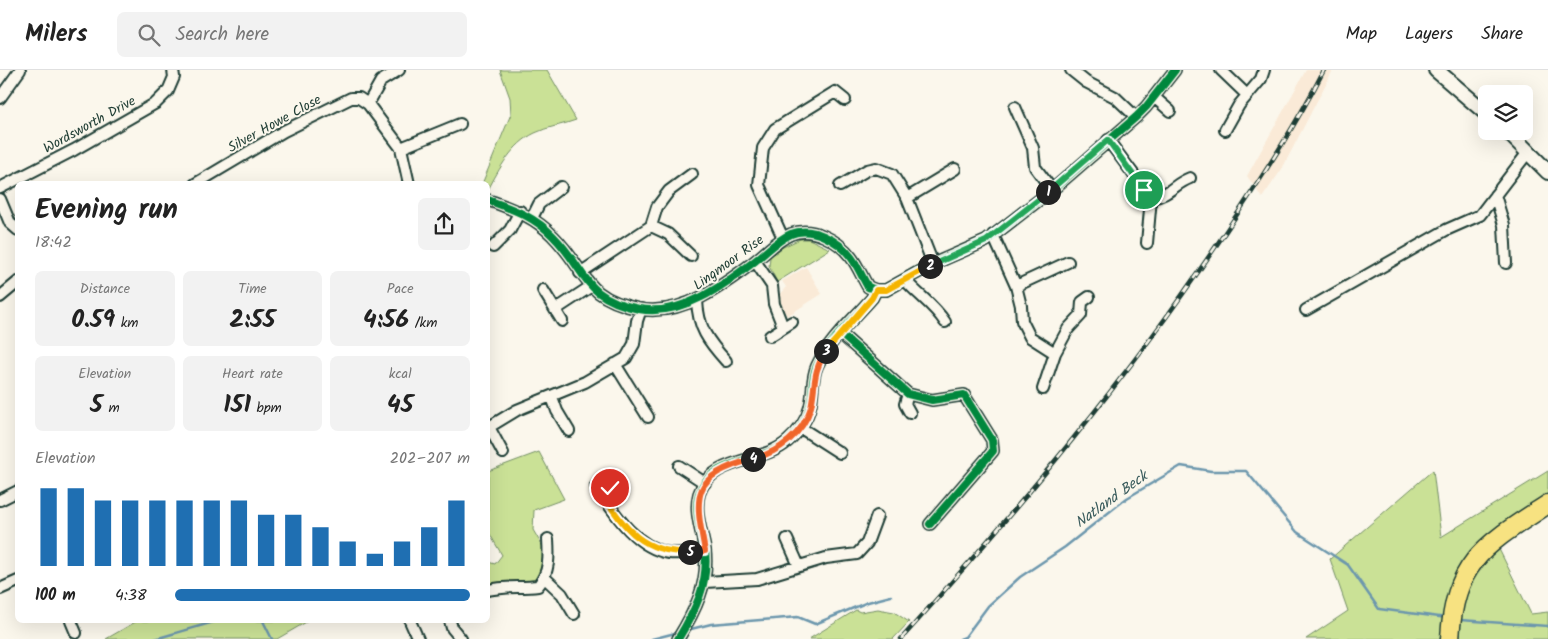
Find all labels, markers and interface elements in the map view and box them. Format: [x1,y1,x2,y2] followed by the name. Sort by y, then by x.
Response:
[117,12,467,57] search box
[25,15,87,54] text: Milers
[175,20,269,50] text: Search here
[1346,20,1377,49] text: Map
[1405,20,1453,49] text: Layers
[1481,20,1523,49] text: Share
[135,21,163,49] icon: search
[1478,85,1533,140] map controls
[1478,85,1533,140] button: layers
[224,89,326,159] street label: Silver Howe Close
[39,90,140,159] street label: Wordsworth Drive
[1123,169,1165,211] pin
[1130,176,1158,204] icon: arrive
[1036,180,1060,204] pin: 1
[1046,181,1051,203] text: 1
[35,188,178,233] text: Evening run
[418,198,470,250] button: share
[689,229,769,296] street label: Lingmoor Rise
[35,230,72,255] text: 18:42
[918,254,942,278] pin: 2
[926,255,935,277] text: 2
[80,278,130,300] text: Distance
[238,278,267,300] text: Time
[387,278,414,300] text: Pace
[71,300,115,340] text: 0.59
[229,300,276,340] text: 2:55
[363,300,409,340] text: 4:56
[115,312,139,334] text: km
[409,312,437,334] text: /km
[814,338,838,364] pin: 3
[823,340,830,362] text: 3
[78,363,131,385] text: Elevation
[222,363,283,385] text: Heart rate
[389,363,412,385] text: kcal
[90,385,103,425] text: 5
[223,385,251,425] text: 151
[387,385,413,425] text: 45
[103,397,120,419] text: m
[251,397,282,419] text: bpm
[35,446,96,471] text: Elevation
[390,446,470,471] text: 202–207 m
[740,446,766,472] pin: 4
[750,448,757,470] text: 4
[1070,464,1155,535] water label: Natland Beck
[589,467,631,509] pin
[596,474,624,502] icon: check
[678,540,702,564] pin: 5
[687,541,694,563] text: 5
[35,583,76,608] text: 100 m
[115,583,147,608] text: 4:38

